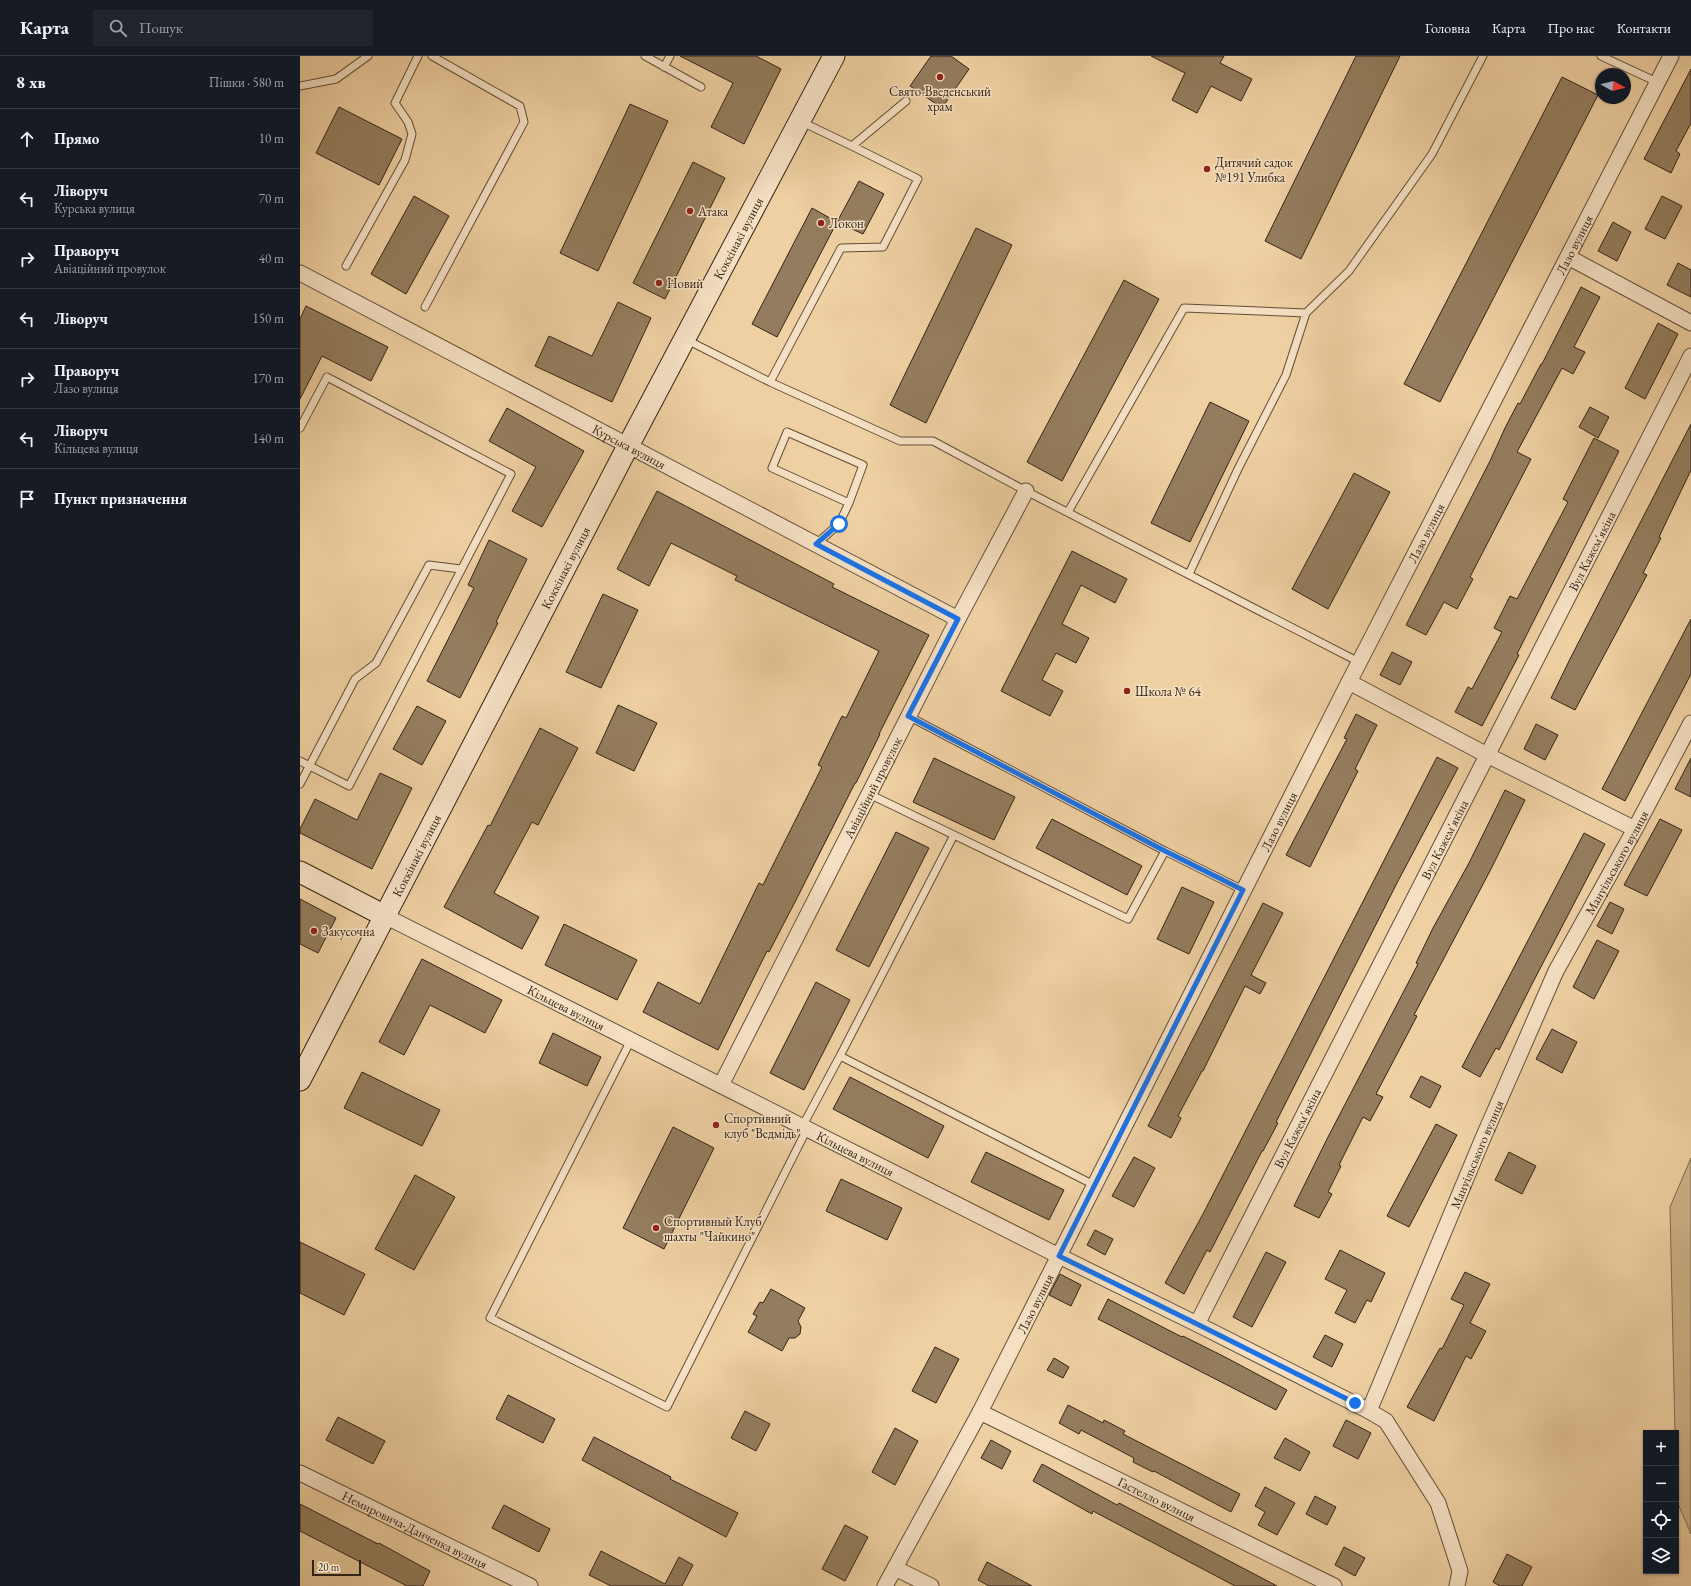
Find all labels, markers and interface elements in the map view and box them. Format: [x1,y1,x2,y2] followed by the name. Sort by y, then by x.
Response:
[93,10,373,46] search box
[20,15,69,40] text: Карта
[107,17,129,39] icon: search
[139,18,183,37] text: Пошук
[1425,19,1470,37] text: Головна
[1492,19,1525,37] text: Карта
[1547,19,1595,37] text: Про нас
[1617,19,1671,37] text: Контакти
[1595,68,1631,104] north arrow
[16,71,46,93] text: 8 хв
[935,72,945,82] marker: Свято-Введенський храм
[209,74,284,91] text: Пішки · 580 m
[889,83,991,115] place label: Свято-Введенський храм
[16,128,38,150] icon: ahead
[54,129,99,148] text: Прямо
[259,130,284,147] text: 10 m
[1215,154,1294,186] place label: Дитячий садок №191 Улибка
[1202,164,1212,174] marker: Дитячий садок №191 Улибка
[54,181,108,200] text: Ліворуч
[16,188,38,210] icon: left
[259,190,284,207] text: 70 m
[709,194,767,282] street label: Коккінакі вулиця
[54,200,135,217] text: Курська вулиця
[697,203,729,220] place label: Атака
[685,206,695,216] marker: Атака
[1552,212,1596,277] street label: Лазо вулиця
[829,215,864,232] place label: Локон
[816,218,826,228] marker: Локон
[54,241,119,260] text: Праворуч
[16,248,38,270] icon: right
[259,250,284,267] text: 40 m
[54,260,166,277] text: Авіаційний провулок
[667,275,703,292] place label: Новий
[654,278,664,288] marker: Новий
[16,308,38,330] icon: left
[54,309,108,328] text: Ліворуч
[253,310,284,327] text: 150 m
[54,361,119,380] text: Праворуч
[16,368,38,390] icon: right
[253,370,284,387] text: 170 m
[54,380,119,397] text: Лазо вулиця
[590,420,669,473] street label: Курська вулиця
[54,421,108,440] text: Ліворуч
[16,428,38,450] icon: left
[253,430,284,447] text: 140 m
[54,440,138,457] text: Кільцева вулиця
[16,488,38,510] icon: arrive
[54,489,187,508] text: Пункт призначення
[1403,500,1448,565] street label: Лазо вулиця
[1564,507,1619,594] street label: Вул Кажем'якіна
[830,515,848,533] route start
[537,523,594,612] street label: Коккінакі вулиця
[1135,683,1202,700] place label: Школа № 64
[1122,686,1132,696] marker: Школа № 64
[839,733,906,842] street label: Авіаційний провулок
[1256,789,1301,854] street label: Лазо вулиця
[1417,796,1472,882] street label: Вул Кажем'якіна
[1581,807,1652,917] street label: Мануільського вулиця
[388,811,445,899] street label: Коккінакі вулиця
[322,923,375,940] place label: Закусочна
[309,926,319,936] marker: Закусочна
[525,981,608,1034] street label: Кільцева вулиця
[1270,1085,1325,1171] street label: Вул Кажем'якіна
[1446,1097,1507,1211] street label: Мануільського вулиця
[724,1110,801,1142] place label: Спортивний клуб "Ведмідь"
[711,1120,721,1130] marker: Спортивний клуб "Ведмідь"
[814,1127,897,1180] street label: Кільцева вулиця
[664,1213,762,1245] place label: Спортивный Клуб шахты "Чайкино"
[651,1223,661,1233] marker: Спортивный Клуб шахты "Чайкино"
[1013,1270,1057,1336] street label: Лазо вулиця
[1346,1394,1364,1412] route end
[1643,1430,1679,1574] map controls
[1643,1430,1679,1466] button: +
[1643,1466,1679,1502] button: −
[1115,1473,1198,1525] street label: Гастелло вулиця
[339,1487,490,1572] street label: Немировича-Данченка вулиця
[1643,1502,1679,1538] button: locate
[1643,1538,1679,1574] button: layers
[312,1558,361,1577] scale bar
[318,1560,339,1574] text: 20 m

